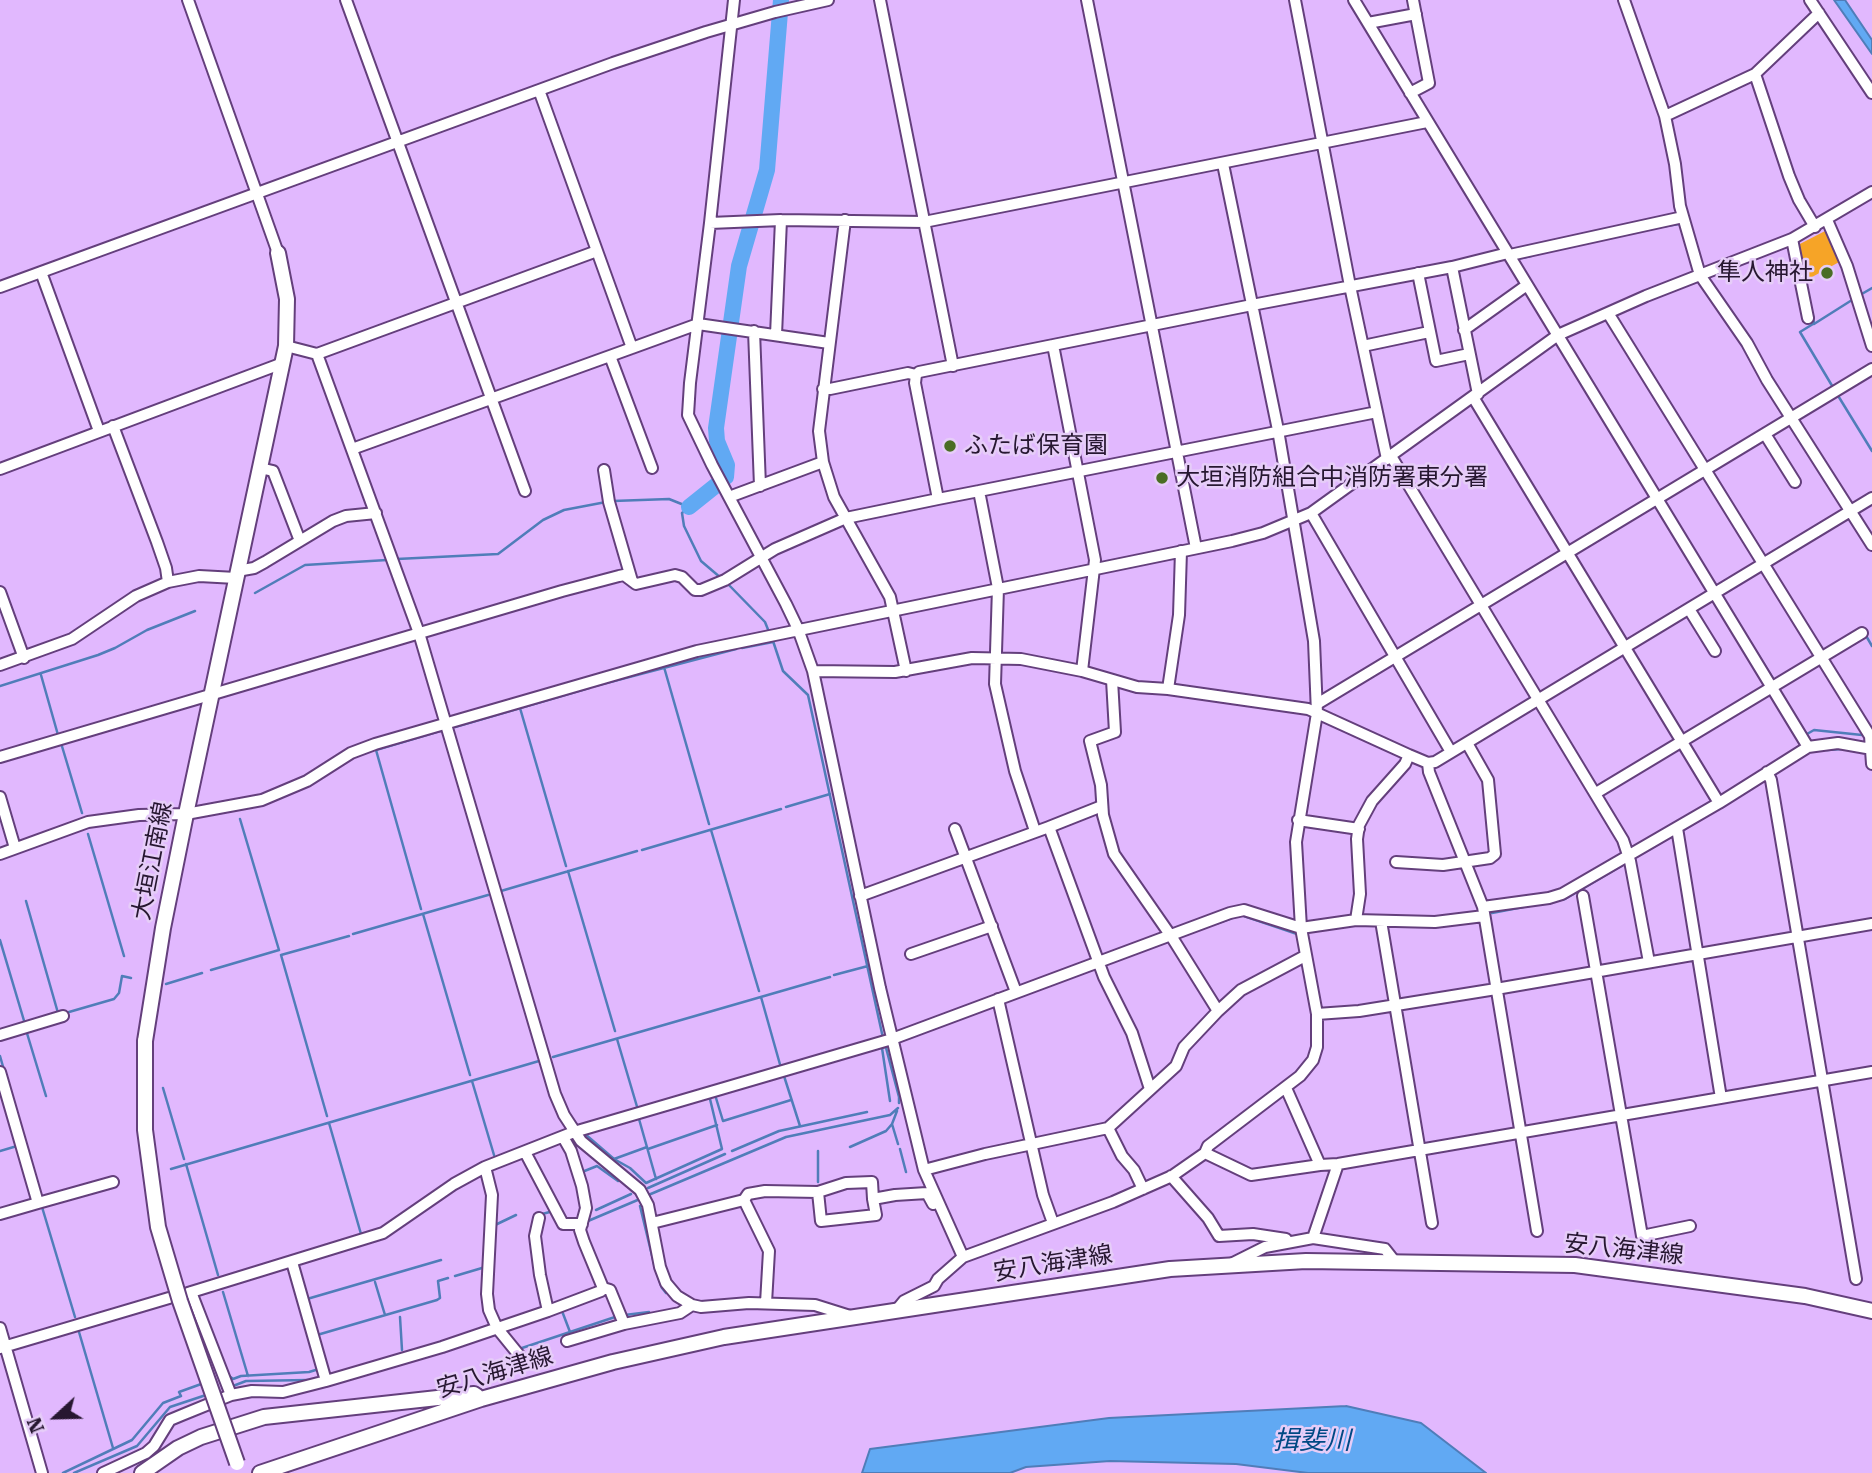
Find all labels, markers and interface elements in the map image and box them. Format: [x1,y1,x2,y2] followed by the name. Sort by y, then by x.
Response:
[1717,259,1813,287] place label: 隼人神社
[1819,265,1835,281] marker: 隼人神社
[964,432,1108,460] place label: ふたば保育園
[942,438,958,454] marker: ふたば保育園
[1176,464,1488,492] place label: 大垣消防組合中消防署東分署
[1154,470,1170,486] marker: 大垣消防組合中消防署東分署
[127,799,179,923] street label: 大垣江南線
[1563,1229,1685,1271] street label: 安八海津線
[991,1240,1115,1288] street label: 安八海津線
[433,1342,557,1404] street label: 安八海津線
[21,1382,91,1452] north arrow
[23,1414,49,1436] text: N
[1273,1425,1351,1457] water label: 揖斐川

